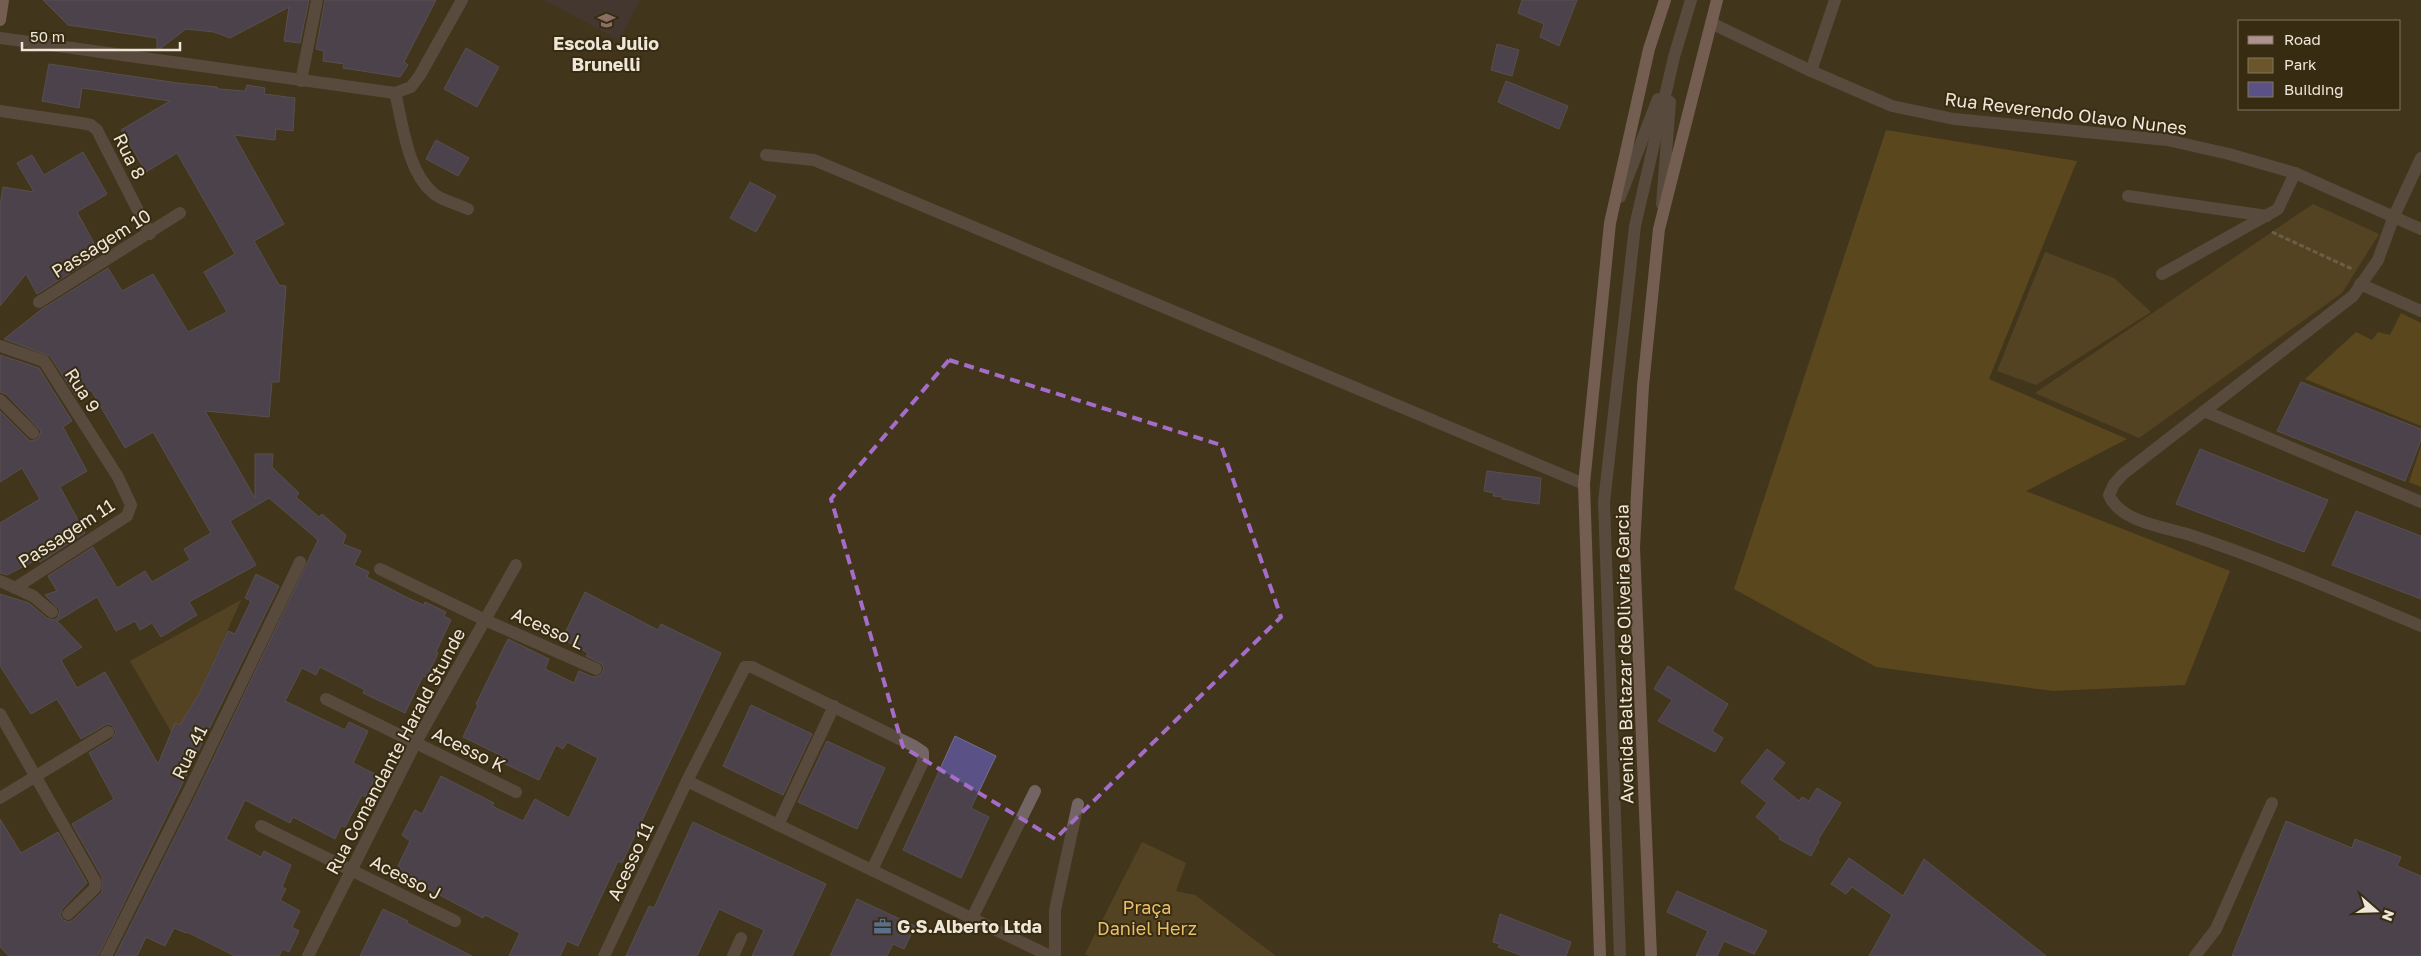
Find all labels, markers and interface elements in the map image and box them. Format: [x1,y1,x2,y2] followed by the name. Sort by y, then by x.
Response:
[596,10,616,30] school or university icon: Escola Julio Brunelli
[22,20,180,52] scale bar
[2238,20,2401,110] legend
[30,27,65,45] text: 50 m
[2284,30,2321,48] text: Road
[553,32,659,75] place label: Escola Julio Brunelli
[2284,55,2317,73] text: Park
[2284,80,2344,98] text: Building
[1944,87,2188,139] street label: Rua Reverendo Olavo Nunes
[109,129,151,183] street label: Rua 8
[47,204,155,282] street label: Passagem 10
[61,364,105,416] street label: Rua 9
[14,494,119,572] street label: Passagem 11
[1610,504,1638,804] street label: Avenida Baltazar de Oliveira Garcia
[508,602,588,654] street label: Acesso L
[321,624,469,878] street label: Rua Comandante Harald Stunde
[167,721,212,783] street label: Rua 41
[429,722,509,776] street label: Acesso K
[602,818,658,904] street label: Acesso 11
[367,850,445,904] street label: Acesso J
[2351,886,2401,936] north arrow
[1097,896,1197,939] park label: Praça Daniel Herz
[2379,908,2398,924] text: N
[897,915,1042,937] place label: G.S.Alberto Ltda
[873,916,893,936] office icon: G.S.Alberto Ltda

